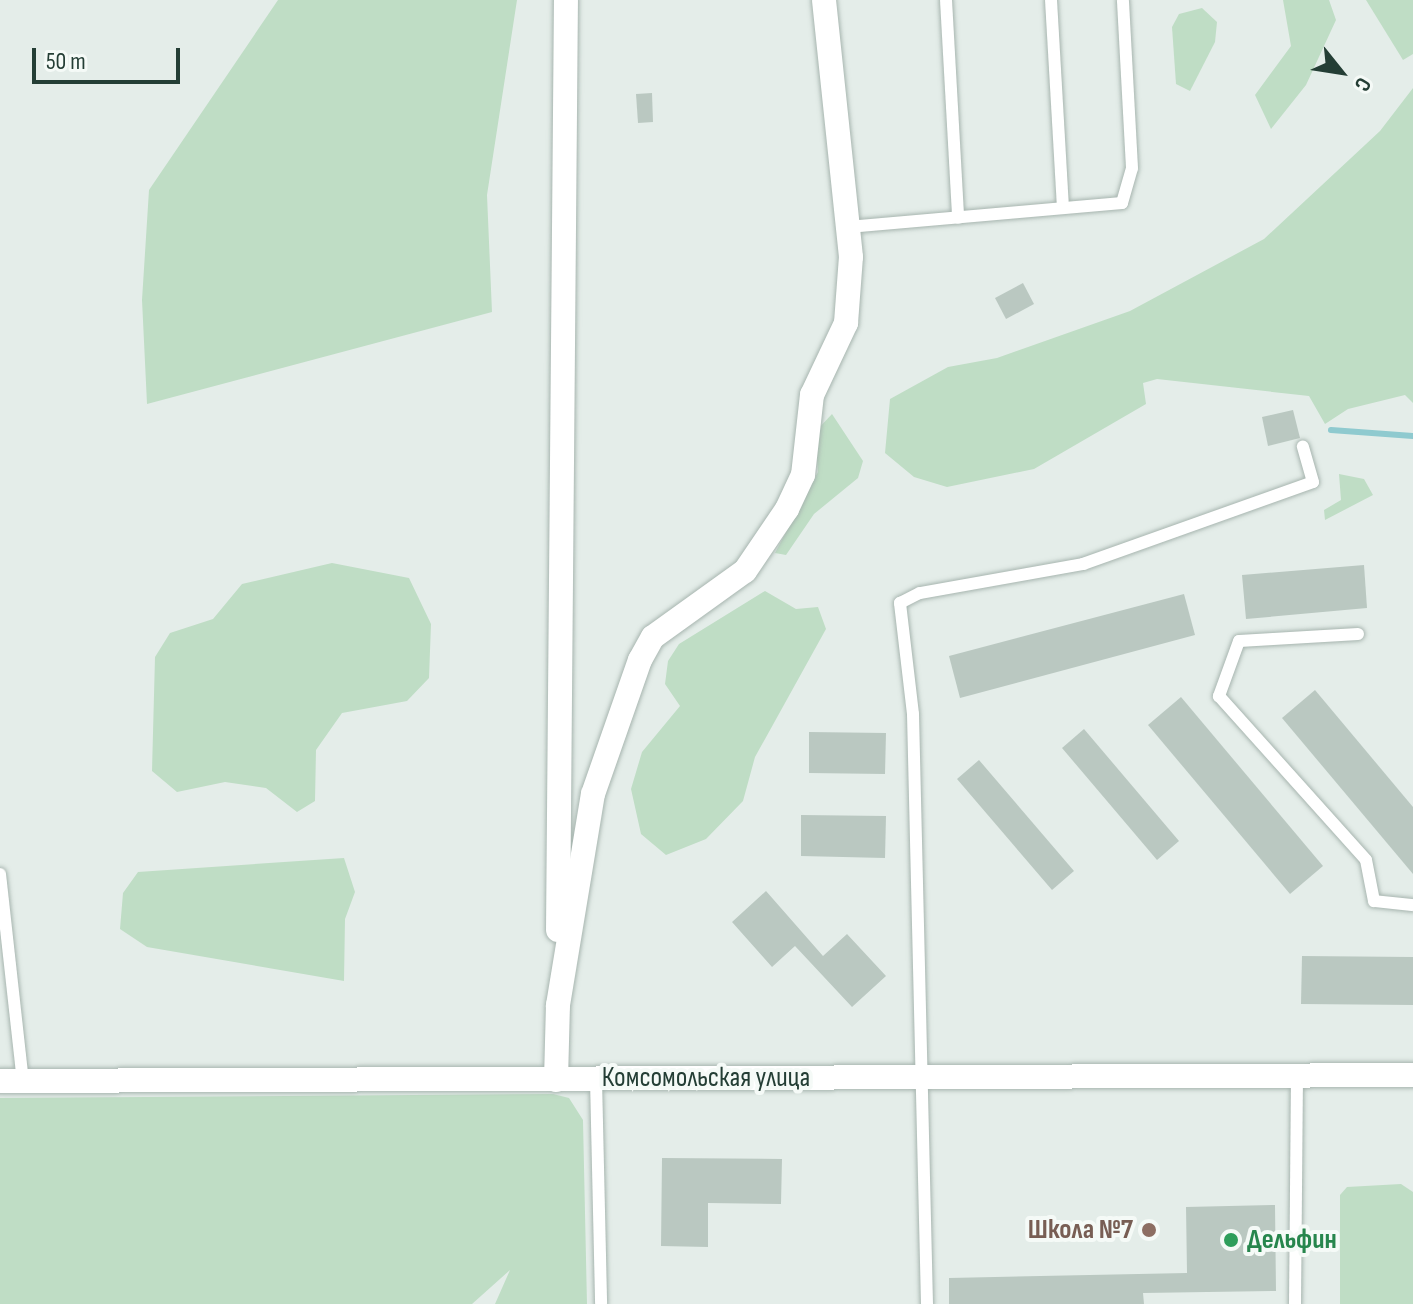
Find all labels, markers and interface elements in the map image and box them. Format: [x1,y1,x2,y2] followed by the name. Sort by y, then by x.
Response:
[36,32,184,82] scale bar
[1301,32,1381,112] north arrow
[46,47,86,76] text: 50 m
[1348,73,1377,96] text: С
[602,1061,810,1095] street label: Комсомольская улица
[1028,1213,1133,1247] place label: Школа №7
[1140,1221,1158,1239] marker: Школа №7
[1247,1223,1337,1257] place label: Дельфин
[1222,1231,1240,1249] marker: Дельфин

